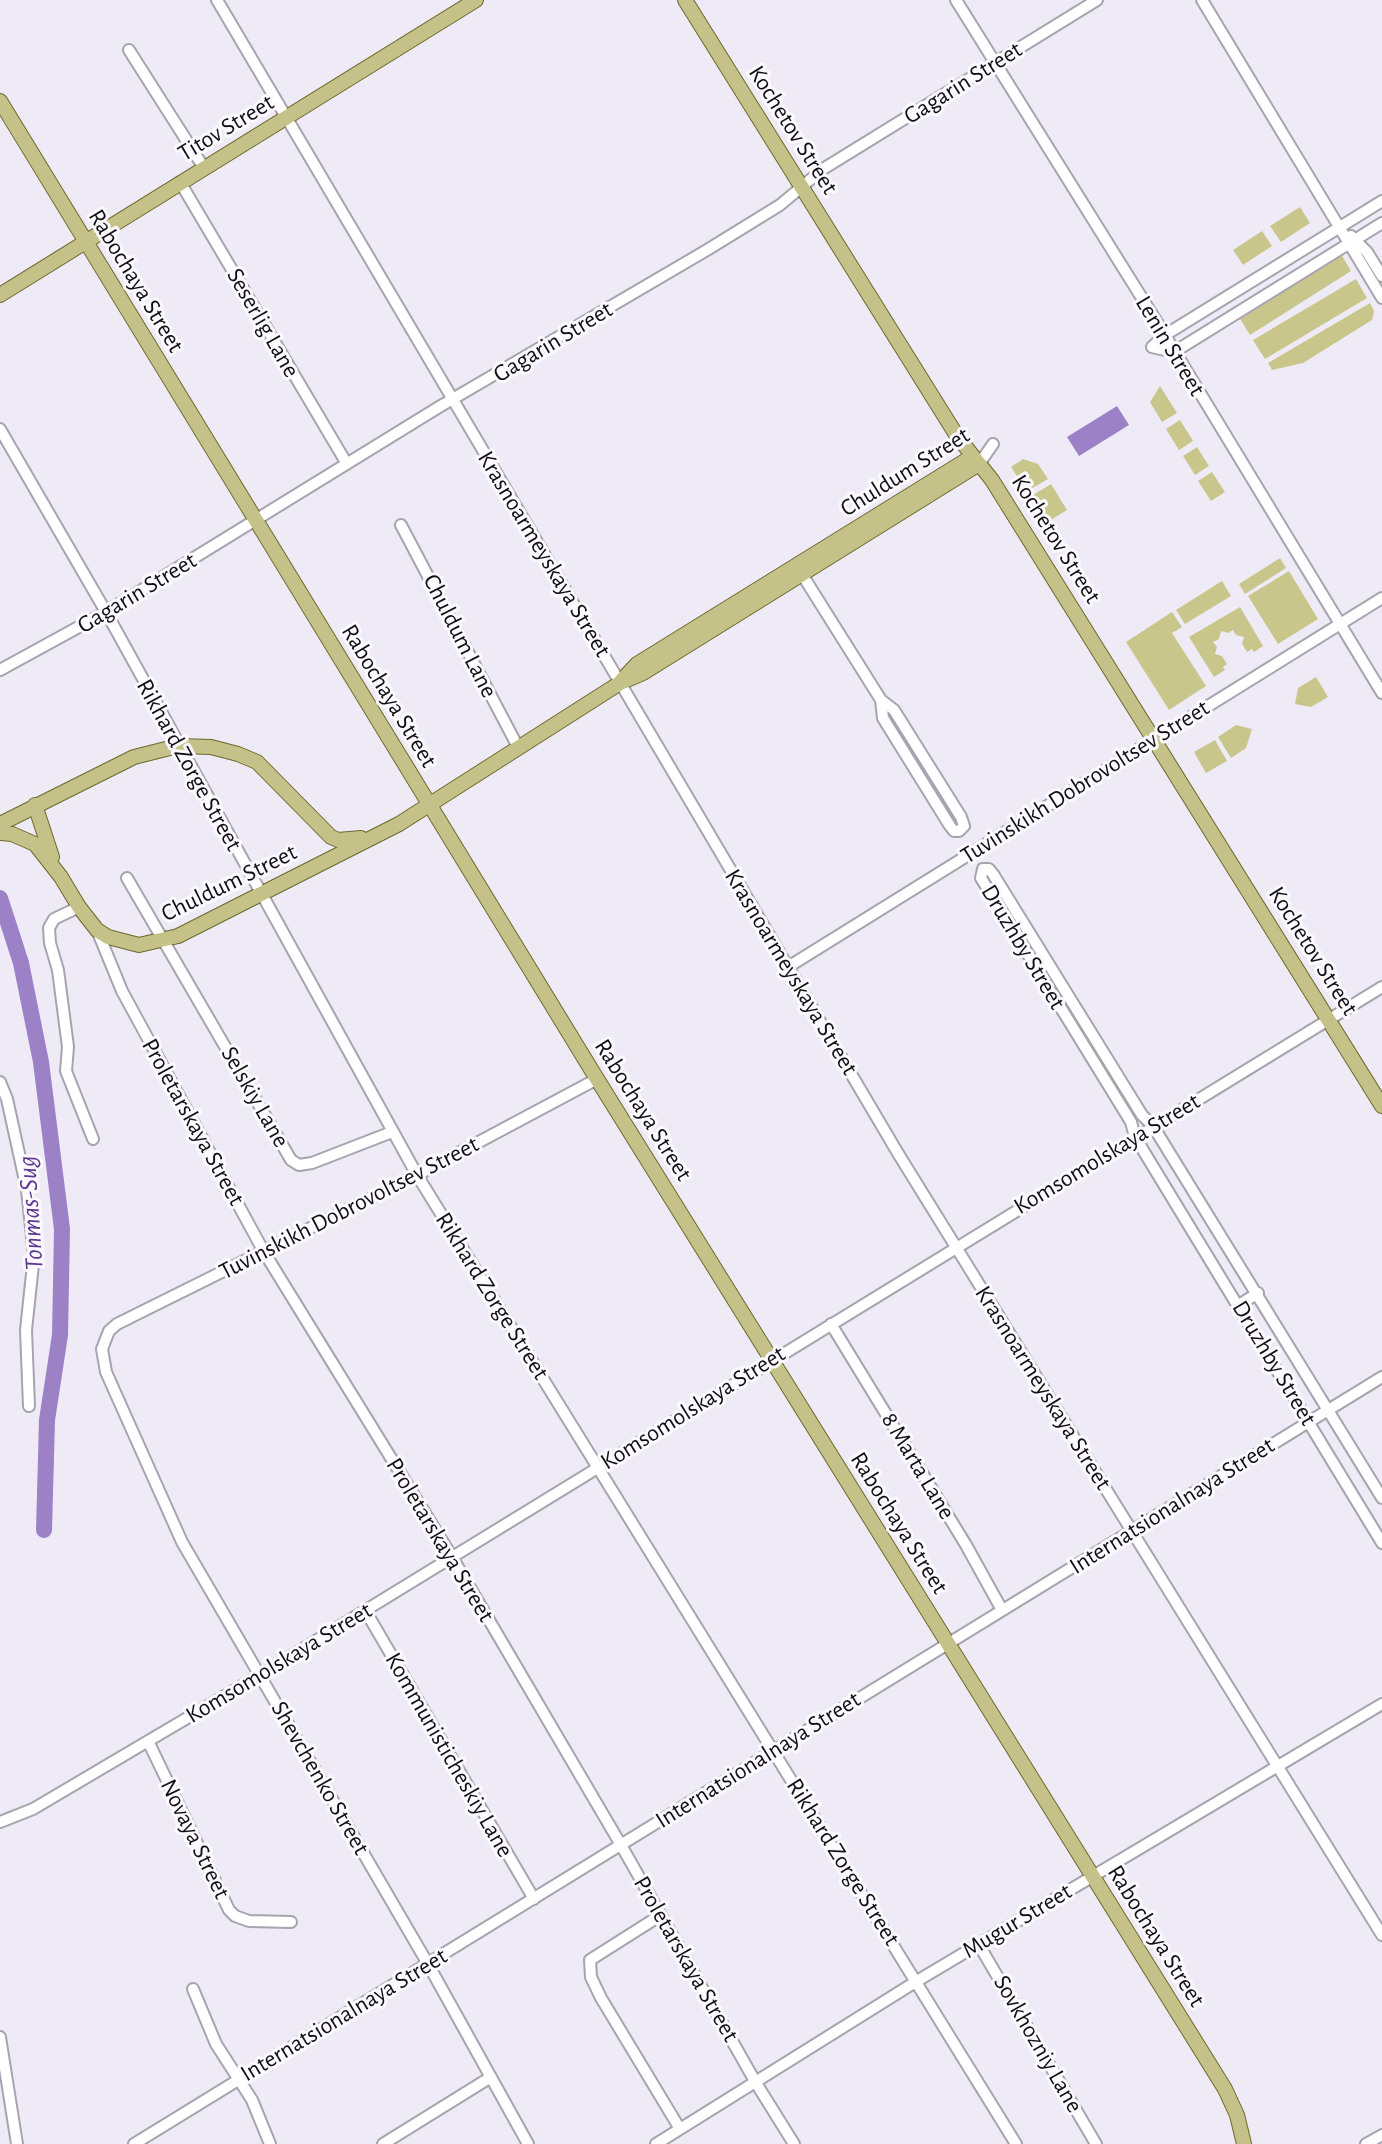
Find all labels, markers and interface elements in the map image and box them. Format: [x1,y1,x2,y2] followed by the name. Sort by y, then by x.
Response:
[899,35,1027,131] street label: Gagarin Street
[742,60,844,200] street label: Kochetov Street
[173,88,279,168] street label: Titov Street
[82,204,190,358] street label: Rabochaya Street
[220,263,306,383] street label: Seserlig Lane
[1129,291,1211,401] street label: Lenin Street
[488,295,618,389] street label: Gagarin Street
[835,421,975,523] street label: Chuldum Street
[471,446,617,662] street label: Krasnoarmeyskaya Street
[1005,469,1107,609] street label: Kochetov Street
[72,546,202,640] street label: Gagarin Street
[417,569,503,703] street label: Chuldum Lane
[335,619,443,773] street label: Rabochaya Street
[130,674,248,856] street label: Rikhard Zorge Street
[955,694,1215,870] street label: Tuvinskikh Dobrovoltsev Street
[157,838,301,928] street label: Chuldum Street
[718,864,864,1080] street label: Krasnoarmeyskaya Street
[974,879,1072,1015] street label: Druzhby Street
[1262,881,1364,1021] street label: Kochetov Street
[135,1033,251,1211] street label: Proletarskaya Street
[588,1034,698,1186] street label: Rabochaya Street
[215,1041,295,1153] street label: Selskiy Lane
[1009,1087,1205,1221] street label: Komsomolskaya Street
[214,1130,484,1286] street label: Tuvinskikh Dobrovoltsev Street
[11,1155,51,1271] water label: Tonmas-Sug
[429,1207,555,1385] street label: Rikhard Zorge Street
[968,1281,1118,1495] street label: Krasnoarmeyskaya Street
[1225,1295,1323,1431] street label: Druzhby Street
[595,1340,791,1476] street label: Komsomolskaya Street
[875,1407,961,1525] street label: 8 Marta Lane
[1064,1431,1280,1581] street label: Internatsionalnaya Street
[844,1447,954,1599] street label: Rabochaya Street
[380,1453,500,1627] street label: Proletarskaya Street
[181,1596,377,1730] street label: Komsomolskaya Street
[379,1647,519,1863] street label: Kommunisticheskiy Lane
[650,1685,866,1835] street label: Internatsionalnaya Street
[264,1696,376,1860] street label: Shevchenko Street
[780,1773,906,1951] street label: Rikhard Zorge Street
[154,1775,236,1903] street label: Novaya Street
[1101,1860,1211,2012] street label: Rabochaya Street
[627,1871,745,2047] street label: Proletarskaya Street
[957,1877,1077,1965] street label: Mugur Street
[235,1942,453,2088] street label: Internatsionalnaya Street
[987,1970,1089,2118] street label: Sovkhozniy Lane

